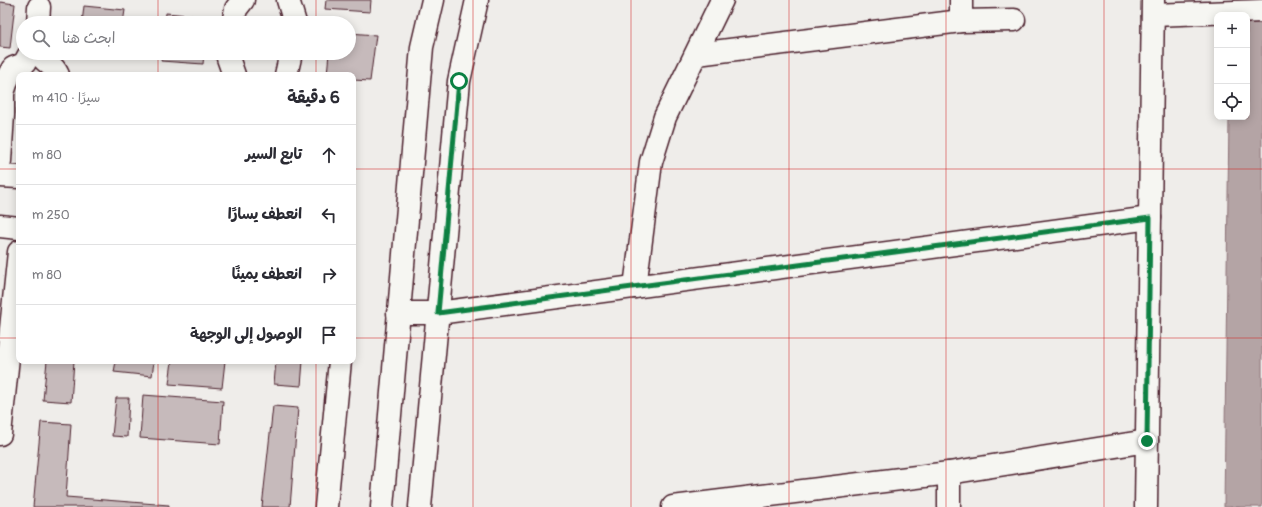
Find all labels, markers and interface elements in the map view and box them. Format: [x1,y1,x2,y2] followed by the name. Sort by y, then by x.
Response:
[1214,12,1250,120] map controls
[1214,12,1250,48] button: +
[16,16,356,60] search box
[30,27,52,49] icon: search
[62,29,115,48] text: ابحث هنا
[1214,48,1250,84] button: −
[450,72,468,90] route start
[1214,84,1250,120] button: locate
[287,87,340,108] text: 6 دقيقة
[32,90,100,106] text: سيرًا · 410 m
[318,144,340,166] icon: ahead
[245,145,302,164] text: تابع السير
[32,147,62,163] text: 80 m
[318,204,340,226] icon: left
[228,205,302,224] text: انعطف يسارًا
[32,207,70,223] text: 250 m
[318,264,340,286] icon: right
[232,265,302,284] text: انعطف يمينًا
[32,267,62,283] text: 80 m
[318,324,340,346] icon: arrive
[190,325,302,344] text: الوصول إلى الوجهة
[1138,432,1156,450] route end

